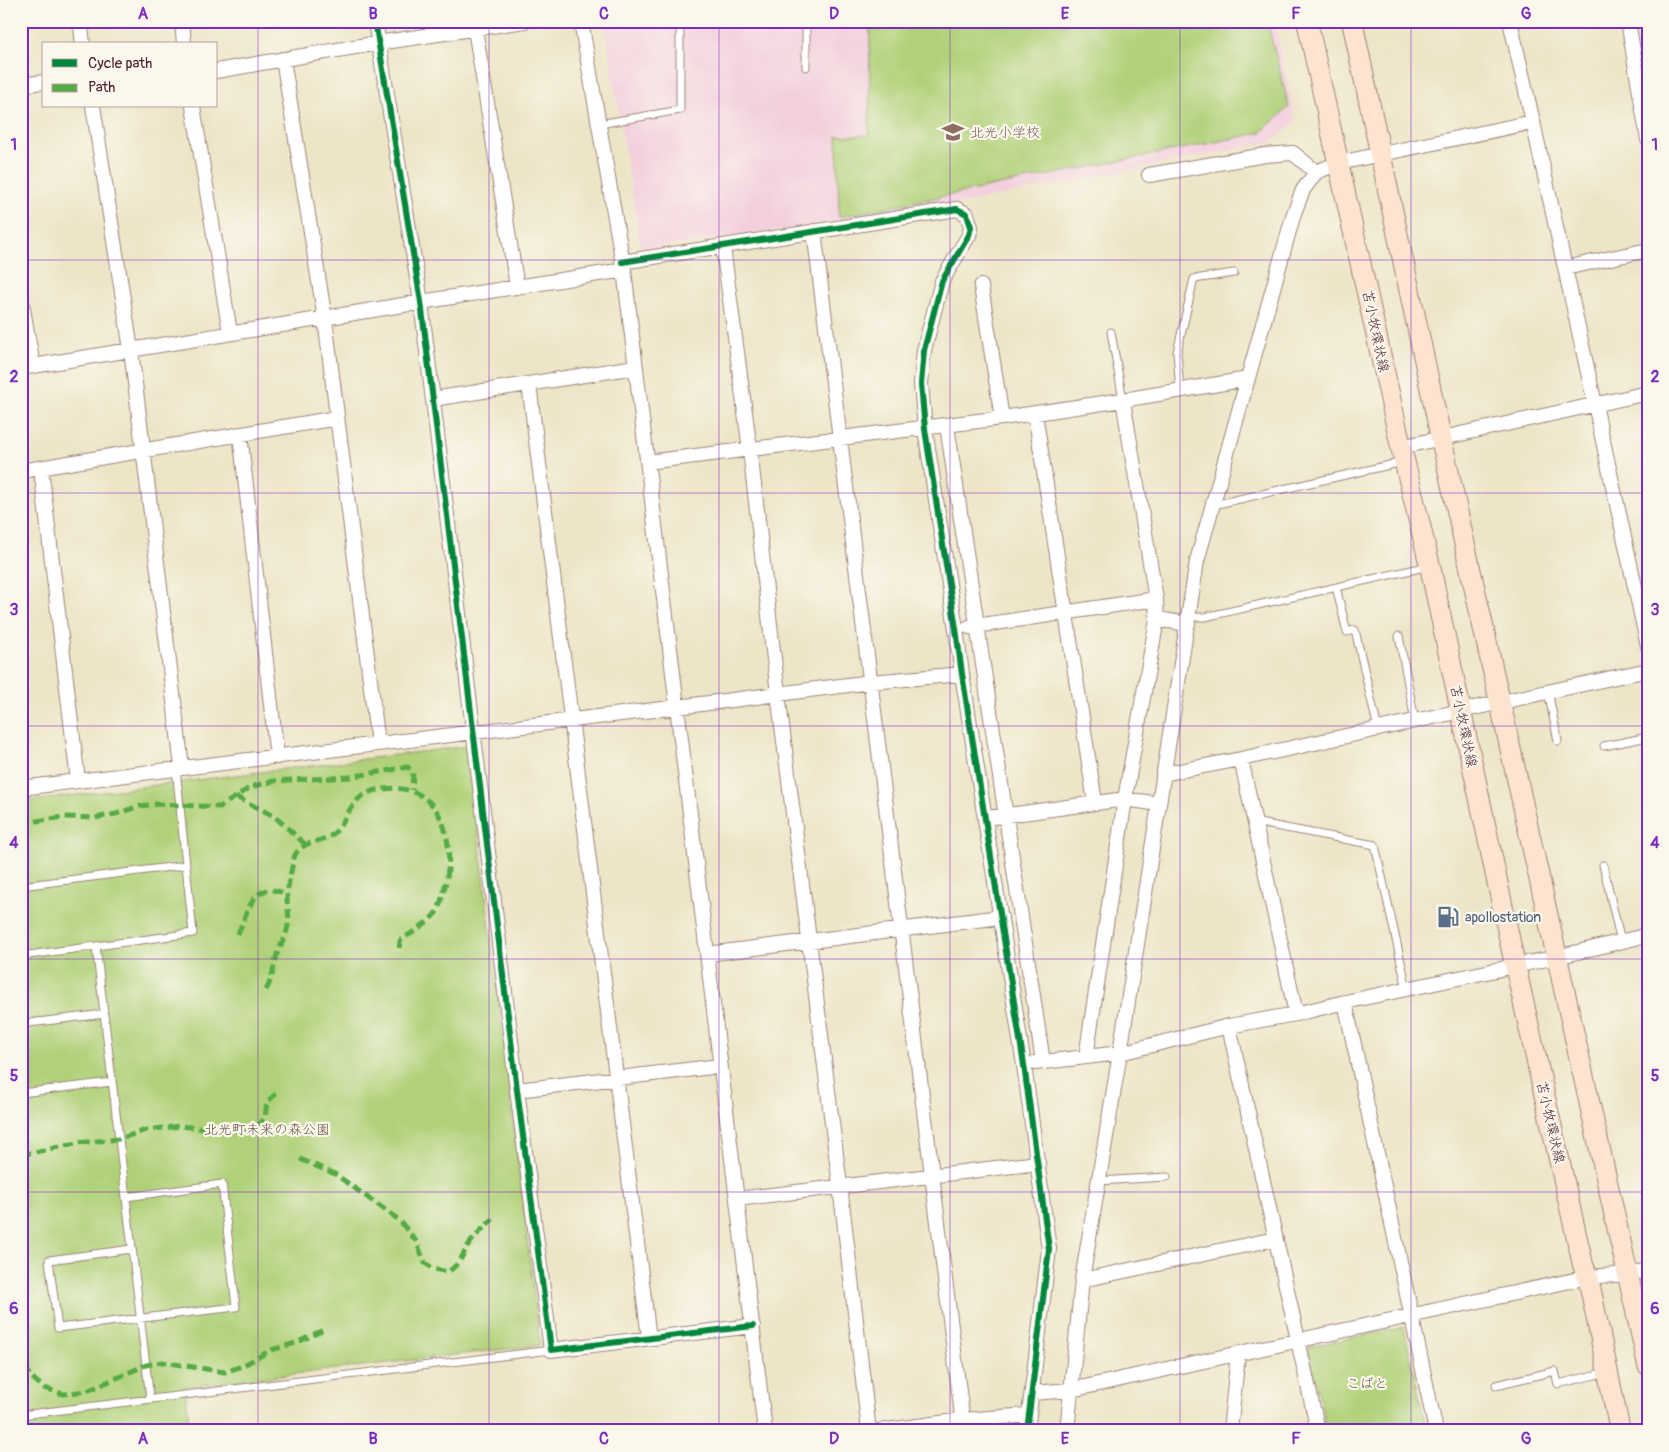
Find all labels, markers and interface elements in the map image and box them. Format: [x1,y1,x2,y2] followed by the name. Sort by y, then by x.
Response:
[138,4,149,24] text: A
[368,4,378,24] text: B
[599,4,609,24] text: C
[829,4,839,24] text: D
[1061,4,1070,24] text: E
[1291,4,1301,24] text: F
[1521,4,1532,24] text: G
[42,42,218,108] legend
[88,54,152,73] text: Cycle path
[88,78,115,97] text: Path
[940,119,966,145] school or university icon: 北光小学校
[970,124,1040,141] place label: 北光小学校
[11,135,17,155] text: 1
[1652,135,1658,155] text: 1
[1358,288,1393,374] street label: 苫小牧環状線
[10,367,19,387] text: 2
[1651,367,1660,387] text: 2
[10,600,19,620] text: 3
[1651,600,1660,620] text: 3
[1446,683,1481,769] street label: 苫小牧環状線
[9,833,19,853] text: 4
[1650,833,1660,853] text: 4
[1435,904,1461,930] fuel station icon: apollostation
[1465,909,1541,926] place label: apollostation
[10,1066,19,1086] text: 5
[1651,1066,1660,1086] text: 5
[1533,1079,1568,1165] street label: 苫小牧環状線
[204,1121,330,1138] park label: 北光町未来の森公園
[9,1299,19,1319] text: 6
[1650,1299,1660,1319] text: 6
[1346,1375,1388,1392] park label: こばと
[138,1429,149,1449] text: A
[368,1429,378,1449] text: B
[599,1429,609,1449] text: C
[829,1429,839,1449] text: D
[1061,1429,1070,1449] text: E
[1291,1429,1301,1449] text: F
[1521,1429,1532,1449] text: G

